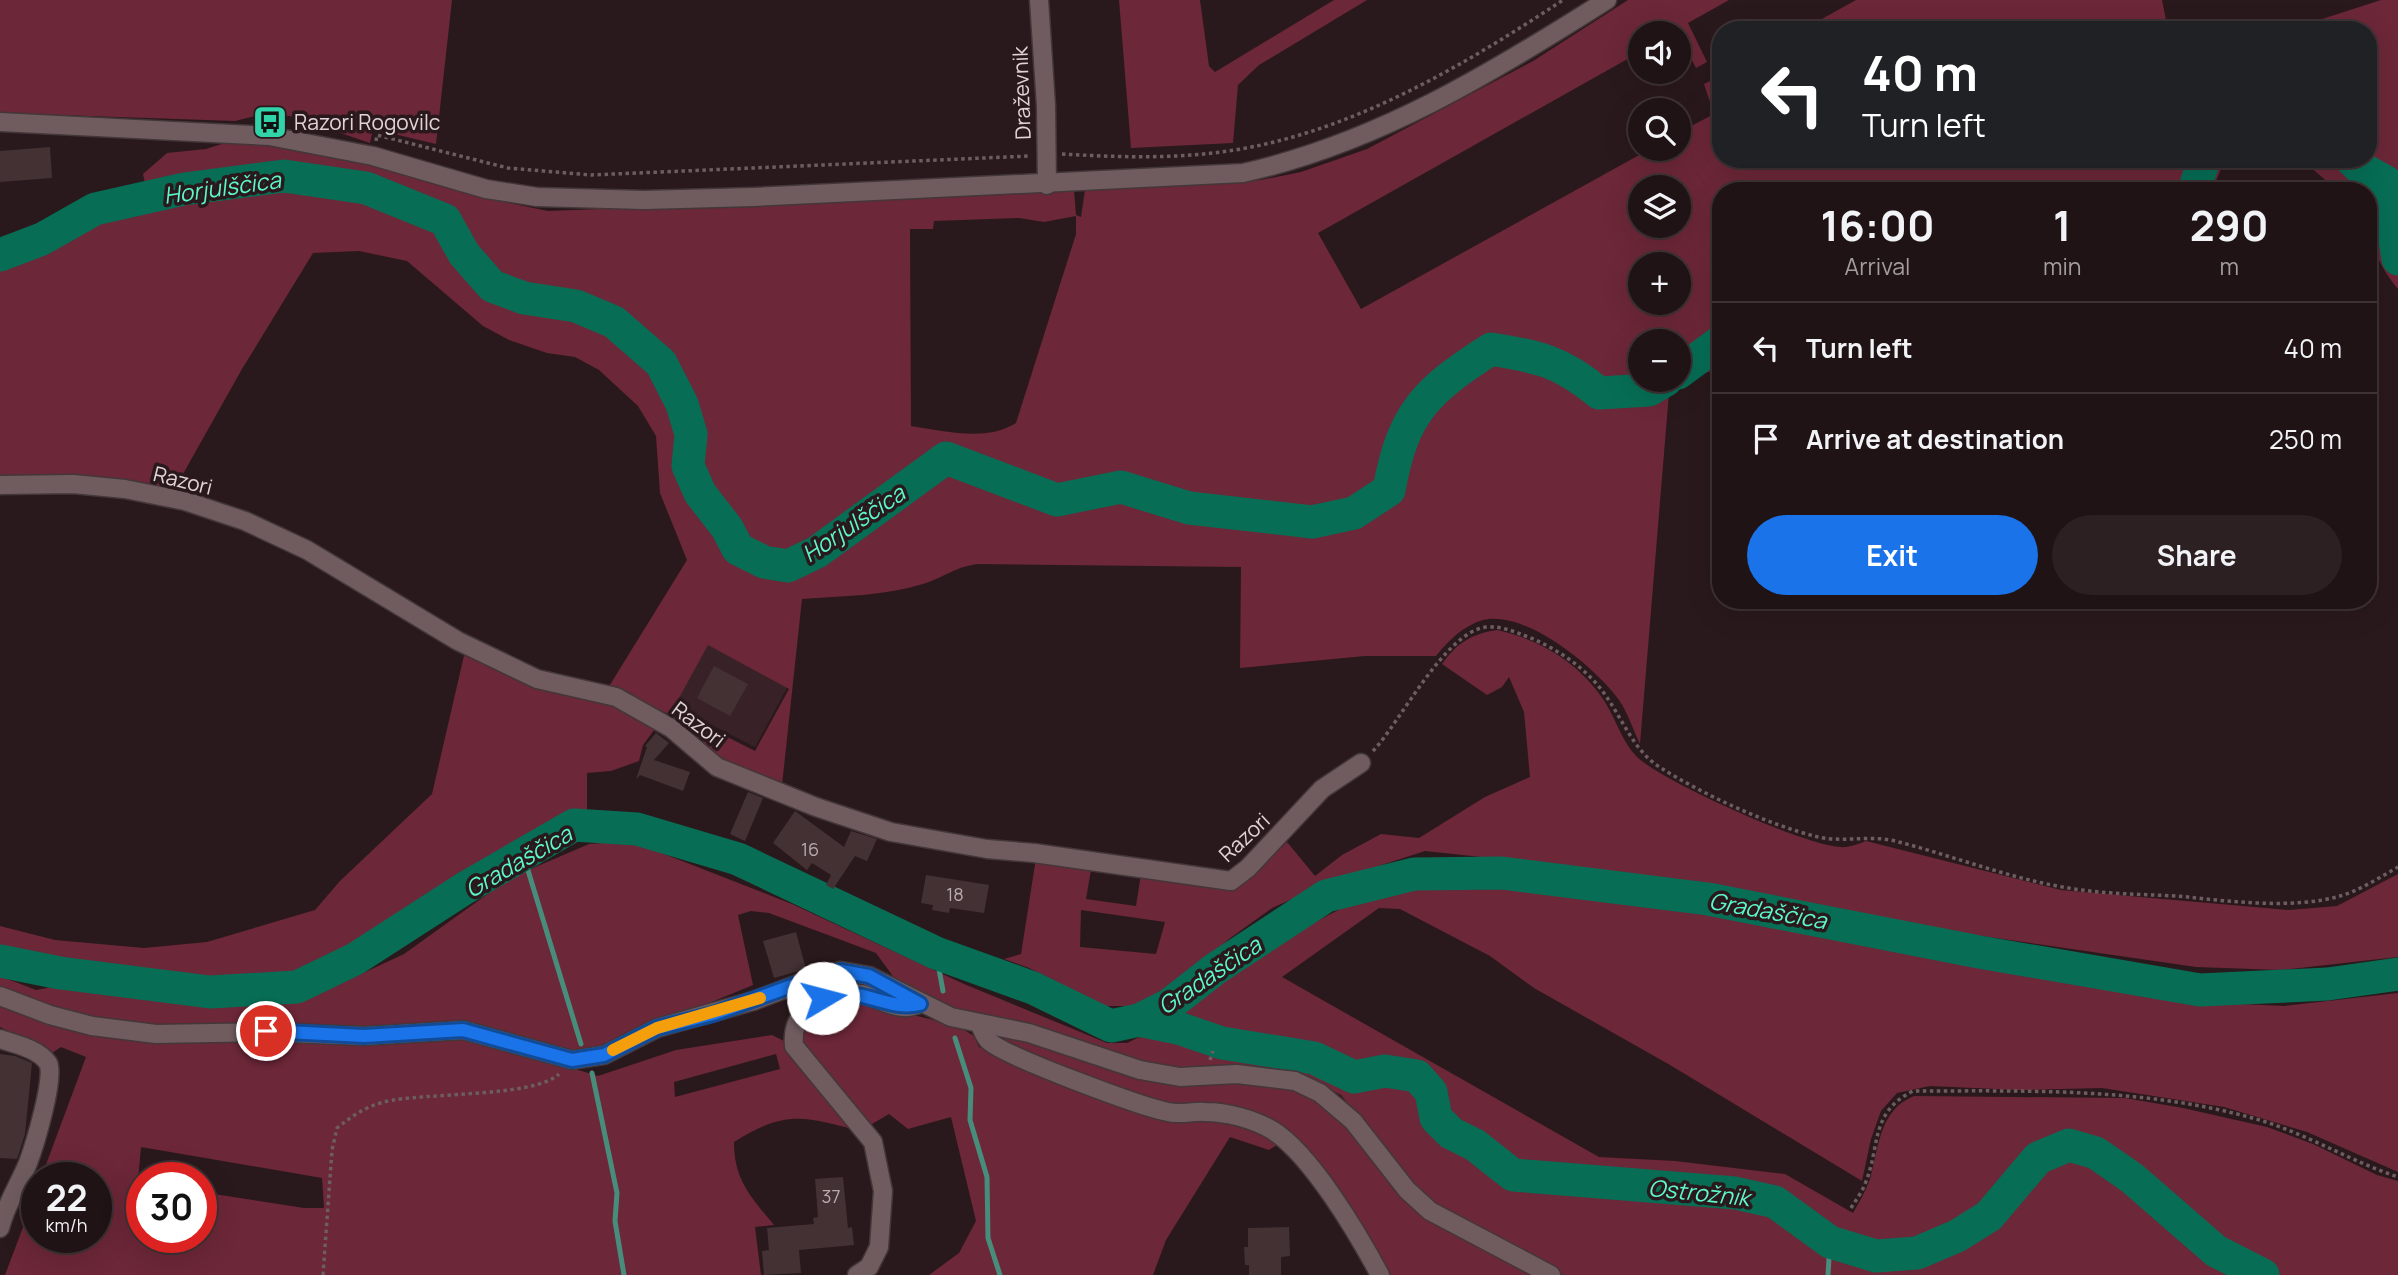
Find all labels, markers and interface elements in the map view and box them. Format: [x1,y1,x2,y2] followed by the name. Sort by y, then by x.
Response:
[1628,21,1691,392] map controls
[1628,21,1691,84] button: sound
[1862,39,1978,106] text: 40 m
[1005,45,1037,140] street label: Draževnik
[1747,49,1838,140] icon: left
[1628,98,1691,161] button: search
[251,103,289,141] bus stop icon: Razori Rogovilc
[1862,103,1986,147] text: Turn left
[294,108,440,136] place label: Razori Rogovilc
[161,163,284,211] water label: Horjulščica
[1628,175,1691,238] button: layers
[1820,196,1935,254] text: 16:00
[2053,196,2071,254] text: 1
[2190,196,2269,254] text: 290
[1845,250,1910,282] text: Arrival
[2043,250,2081,282] text: min
[2219,250,2239,282] text: m
[1628,252,1691,315] button: +
[1628,329,1691,392] button: −
[1747,329,1785,367] icon: left
[1806,330,1913,366] text: Turn left
[2284,330,2342,366] text: 40 m
[1747,420,1785,458] icon: arrive
[1806,421,2064,457] text: Arrive at destination
[2269,421,2342,457] text: 250 m
[150,459,216,501] street label: Razori
[795,476,912,569] water label: Horjulščica
[1747,515,2038,595] button: Exit
[2052,515,2342,595] button: Share
[667,695,731,753] street label: Razori
[1212,806,1276,868] street label: Razori
[459,817,578,904] water label: Gradaščica
[801,837,819,861] house number: 16
[946,882,964,906] house number: 18
[1707,884,1830,936] water label: Gradaščica
[1151,928,1268,1021] water label: Gradaščica
[786,961,860,1035] position arrow
[236,1001,296,1061] pin
[247,1012,285,1050] icon: arrive
[126,1162,217,1253] speed limit sign: 30
[1647,1171,1755,1214] water label: Ostrožnik
[46,1174,87,1222] text: 22
[822,1184,841,1208] house number: 37
[46,1213,87,1237] text: km/h

